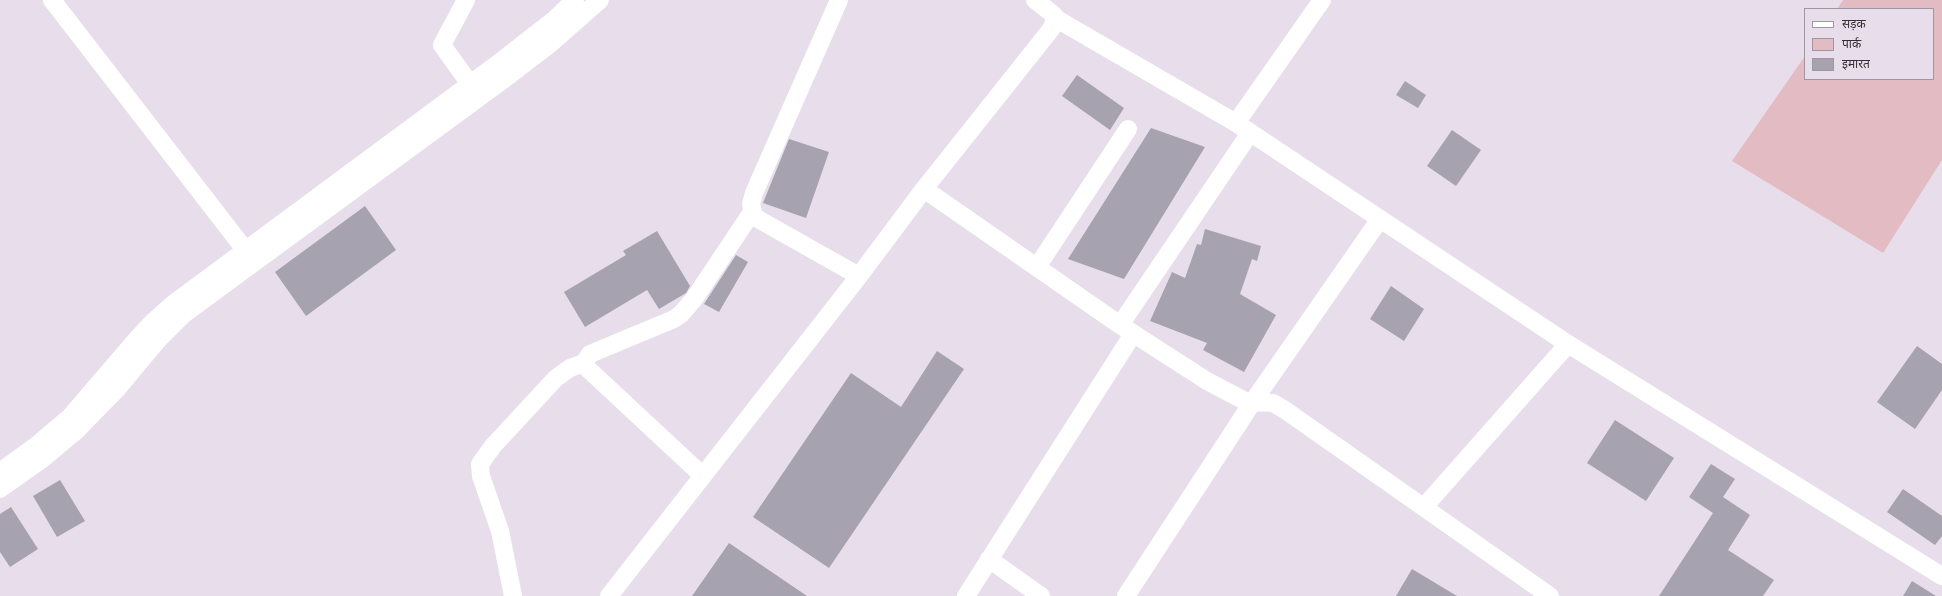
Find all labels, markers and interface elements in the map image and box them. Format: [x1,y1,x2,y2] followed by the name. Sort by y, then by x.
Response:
[1804,8,1934,80] legend
[1842,16,1866,32] text: सड़क
[1842,36,1861,52] text: पार्क
[1842,56,1870,72] text: इमारत

